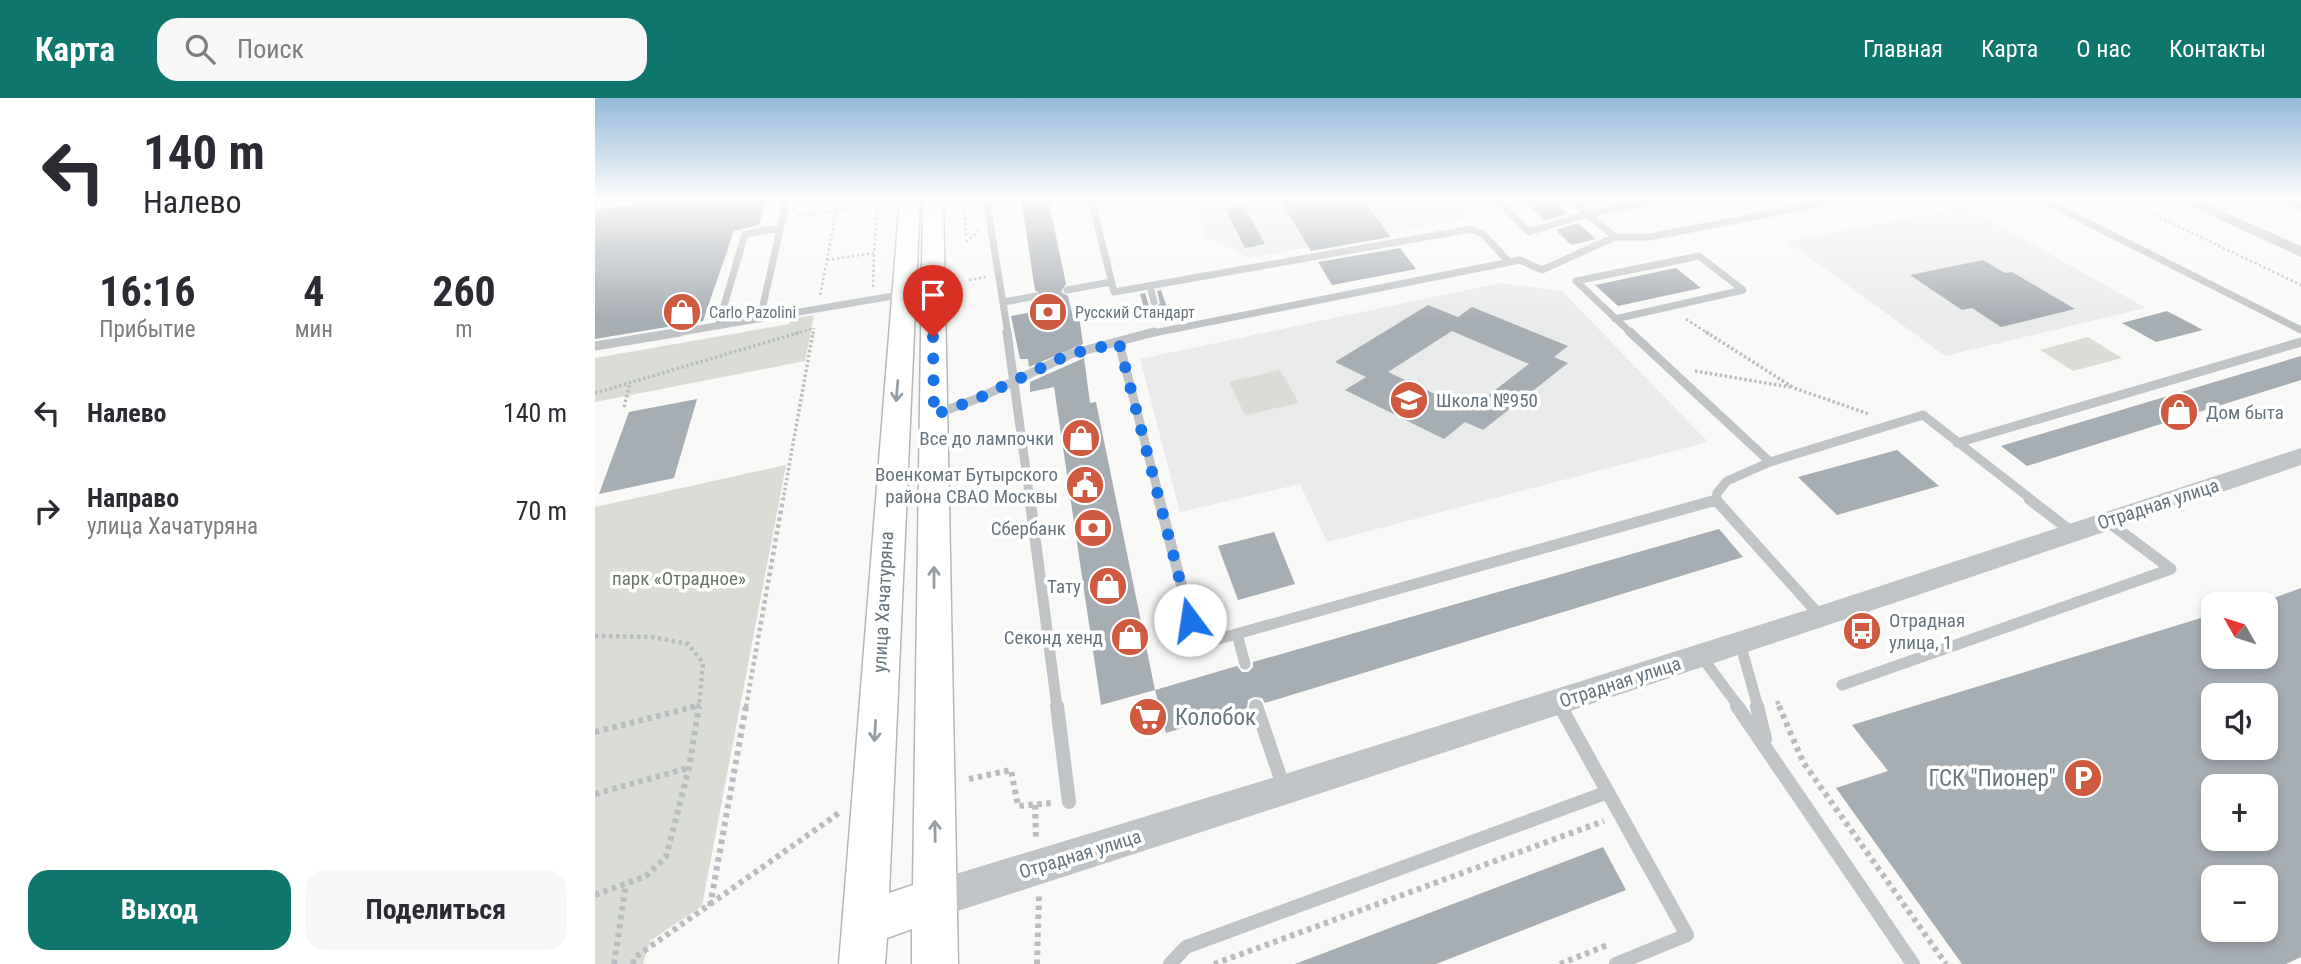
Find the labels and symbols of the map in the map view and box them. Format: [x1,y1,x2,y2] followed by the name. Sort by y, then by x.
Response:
[903,265,963,337] pin
[661,291,703,333] shop icon: Carlo Pazolini
[1027,291,1069,333] bank icon: Русский Стандарт
[709,303,796,322] place label: Carlo Pazolini
[1075,303,1195,322] place label: Русский Стандарт
[890,379,903,402] one-way arrow
[1388,379,1430,421] school or university icon: Школа №950
[1436,389,1538,412] place label: Школа №950
[2158,391,2200,433] shop icon: Дом быта
[2206,401,2284,424] place label: Дом быта
[1060,417,1102,459] shop icon: Все до лампочки
[919,427,1054,450] place label: Все до лампочки
[875,463,1058,508] place label: Военкомат Бутырского района СВАО Москвы
[1064,464,1106,506] public building icon: Военкомат Бутырского района СВАО Москвы
[2094,474,2222,534] street label: Отрадная улица
[1072,507,1114,549] bank icon: Сбербанк
[991,517,1066,540] place label: Сбербанк
[868,531,898,673] street label: улица Хачатуряна
[1087,565,1129,607] shop icon: Тату
[927,566,941,589] one-way arrow
[612,567,746,590] park label: парк «Отрадное»
[1047,575,1081,598] place label: Тату
[1153,583,1227,657] position arrow
[2201,592,2279,668] north arrow
[1889,609,1965,654] place label: Отрадная улица, 1
[1841,610,1883,652] bus stop icon: Отрадная улица, 1
[1109,616,1151,658] shop icon: Секонд хенд
[1004,626,1103,649] place label: Секонд хенд
[1556,652,1684,712] street label: Отрадная улица
[1127,696,1169,738] supermarket icon: Колобок
[1175,704,1256,731] place label: Колобок
[868,719,881,741] one-way arrow
[2062,757,2104,799] parking icon: ГСК "Пионер"
[1929,765,2056,792] place label: ГСК "Пионер"
[928,819,942,842] one-way arrow
[1016,825,1144,883] street label: Отрадная улица

